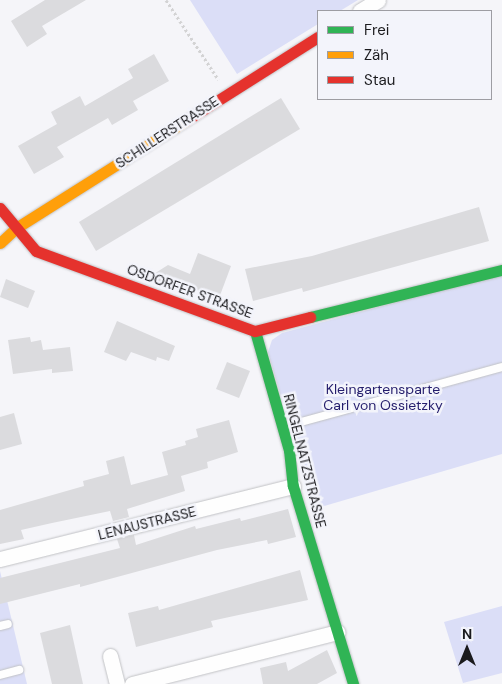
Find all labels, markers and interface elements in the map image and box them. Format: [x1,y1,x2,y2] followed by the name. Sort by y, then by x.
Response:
[317,10,492,100] legend
[364,20,389,40] text: Frei
[364,45,389,65] text: Zäh
[364,70,395,90] text: Stau
[112,92,222,172] street label: SCHILLERSTRASSE
[125,260,255,322] street label: OSDORFER STRASSE
[323,381,443,414] park label: Kleingartensparte Carl von Ossietzky
[280,392,330,530] street label: RINGELNATZSTRASSE
[96,503,198,543] street label: LENAUSTRASSE
[442,624,492,674] north arrow
[462,625,472,643] text: N

